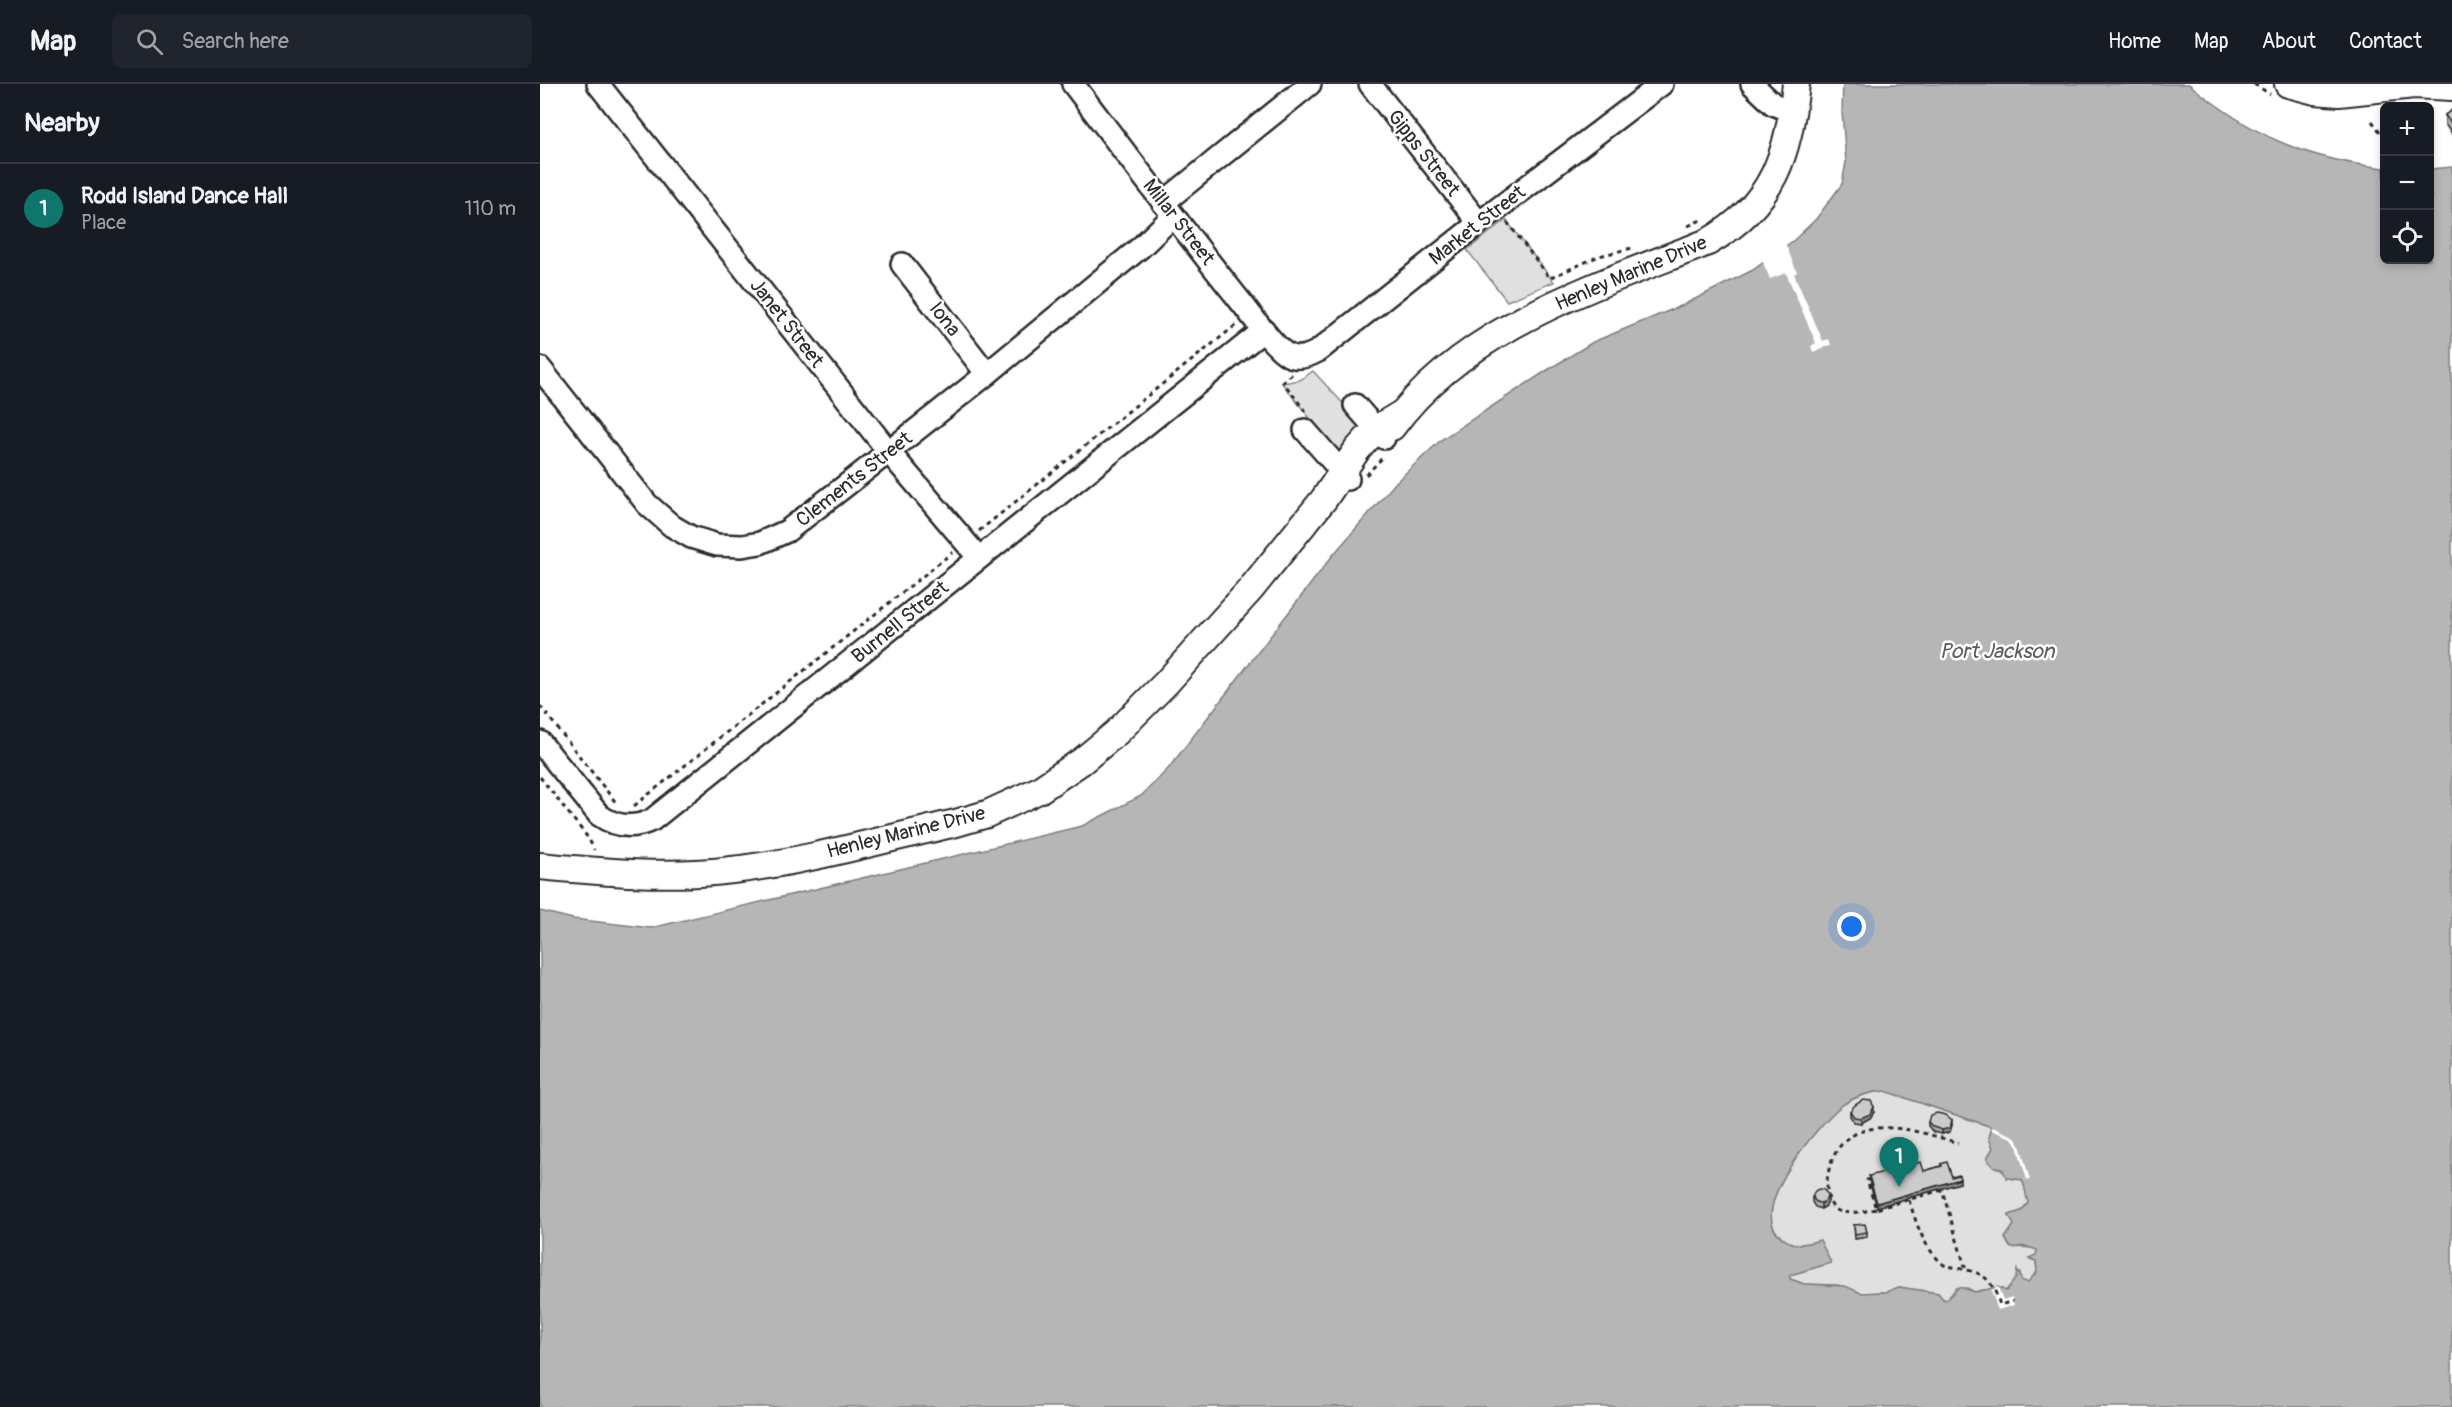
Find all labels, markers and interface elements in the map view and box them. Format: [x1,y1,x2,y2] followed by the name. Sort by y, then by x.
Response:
[112,14,532,68] search box
[30,24,76,59] text: Map
[133,25,166,58] icon: search
[181,27,289,55] text: Search here
[2108,28,2161,55] text: Home
[2194,28,2229,55] text: Map
[2262,28,2316,55] text: About
[2349,28,2422,55] text: Contact
[2380,102,2434,264] map controls
[2380,102,2434,156] button: +
[1382,105,1466,202] street label: Gipps Street
[24,107,100,139] text: Nearby
[2380,156,2434,210] button: −
[1138,174,1221,271] street label: Millar Street
[1424,179,1531,270] street label: Market Street
[81,182,288,210] text: Rodd Island Dance Hall
[40,196,47,221] text: 1
[465,196,516,221] text: 110 m
[81,210,126,235] text: Place
[2380,210,2434,264] button: locate
[1551,230,1711,316] street label: Henley Marine Drive
[744,273,830,373] street label: Janet Street
[924,297,966,341] street label: Iona
[791,425,918,532] street label: Clements Street
[846,575,954,669] street label: Burnell Street
[1940,638,2056,665] water label: Port Jackson
[824,800,988,864] street label: Henley Marine Drive
[1837,912,1866,941] your location
[1880,1138,1918,1187] pin: 1

